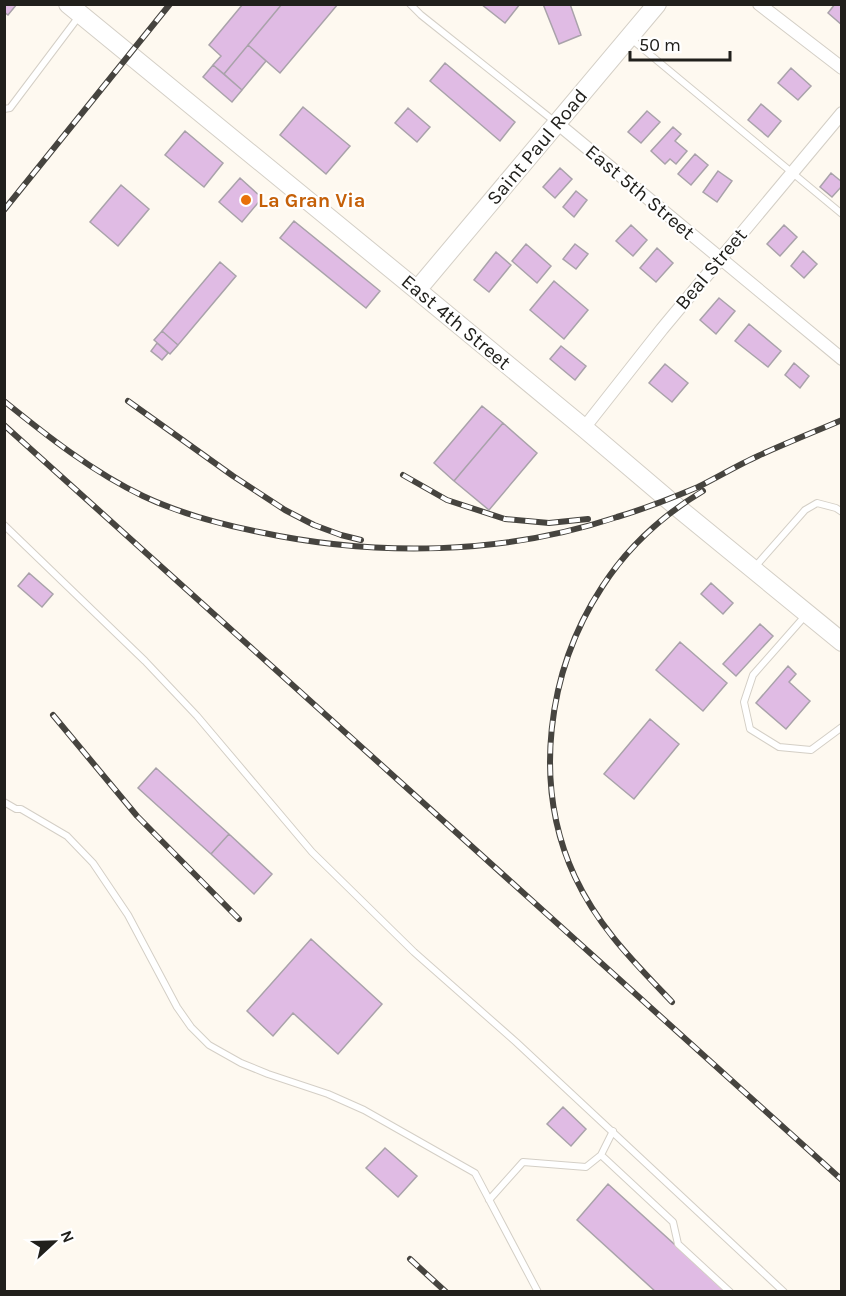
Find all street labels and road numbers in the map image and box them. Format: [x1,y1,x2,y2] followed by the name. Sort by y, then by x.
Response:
[482,84,592,210] street label: Saint Paul Road
[581,140,700,245] street label: East 5th Street
[670,223,752,314] street label: Beal Street
[397,270,516,375] street label: East 4th Street

